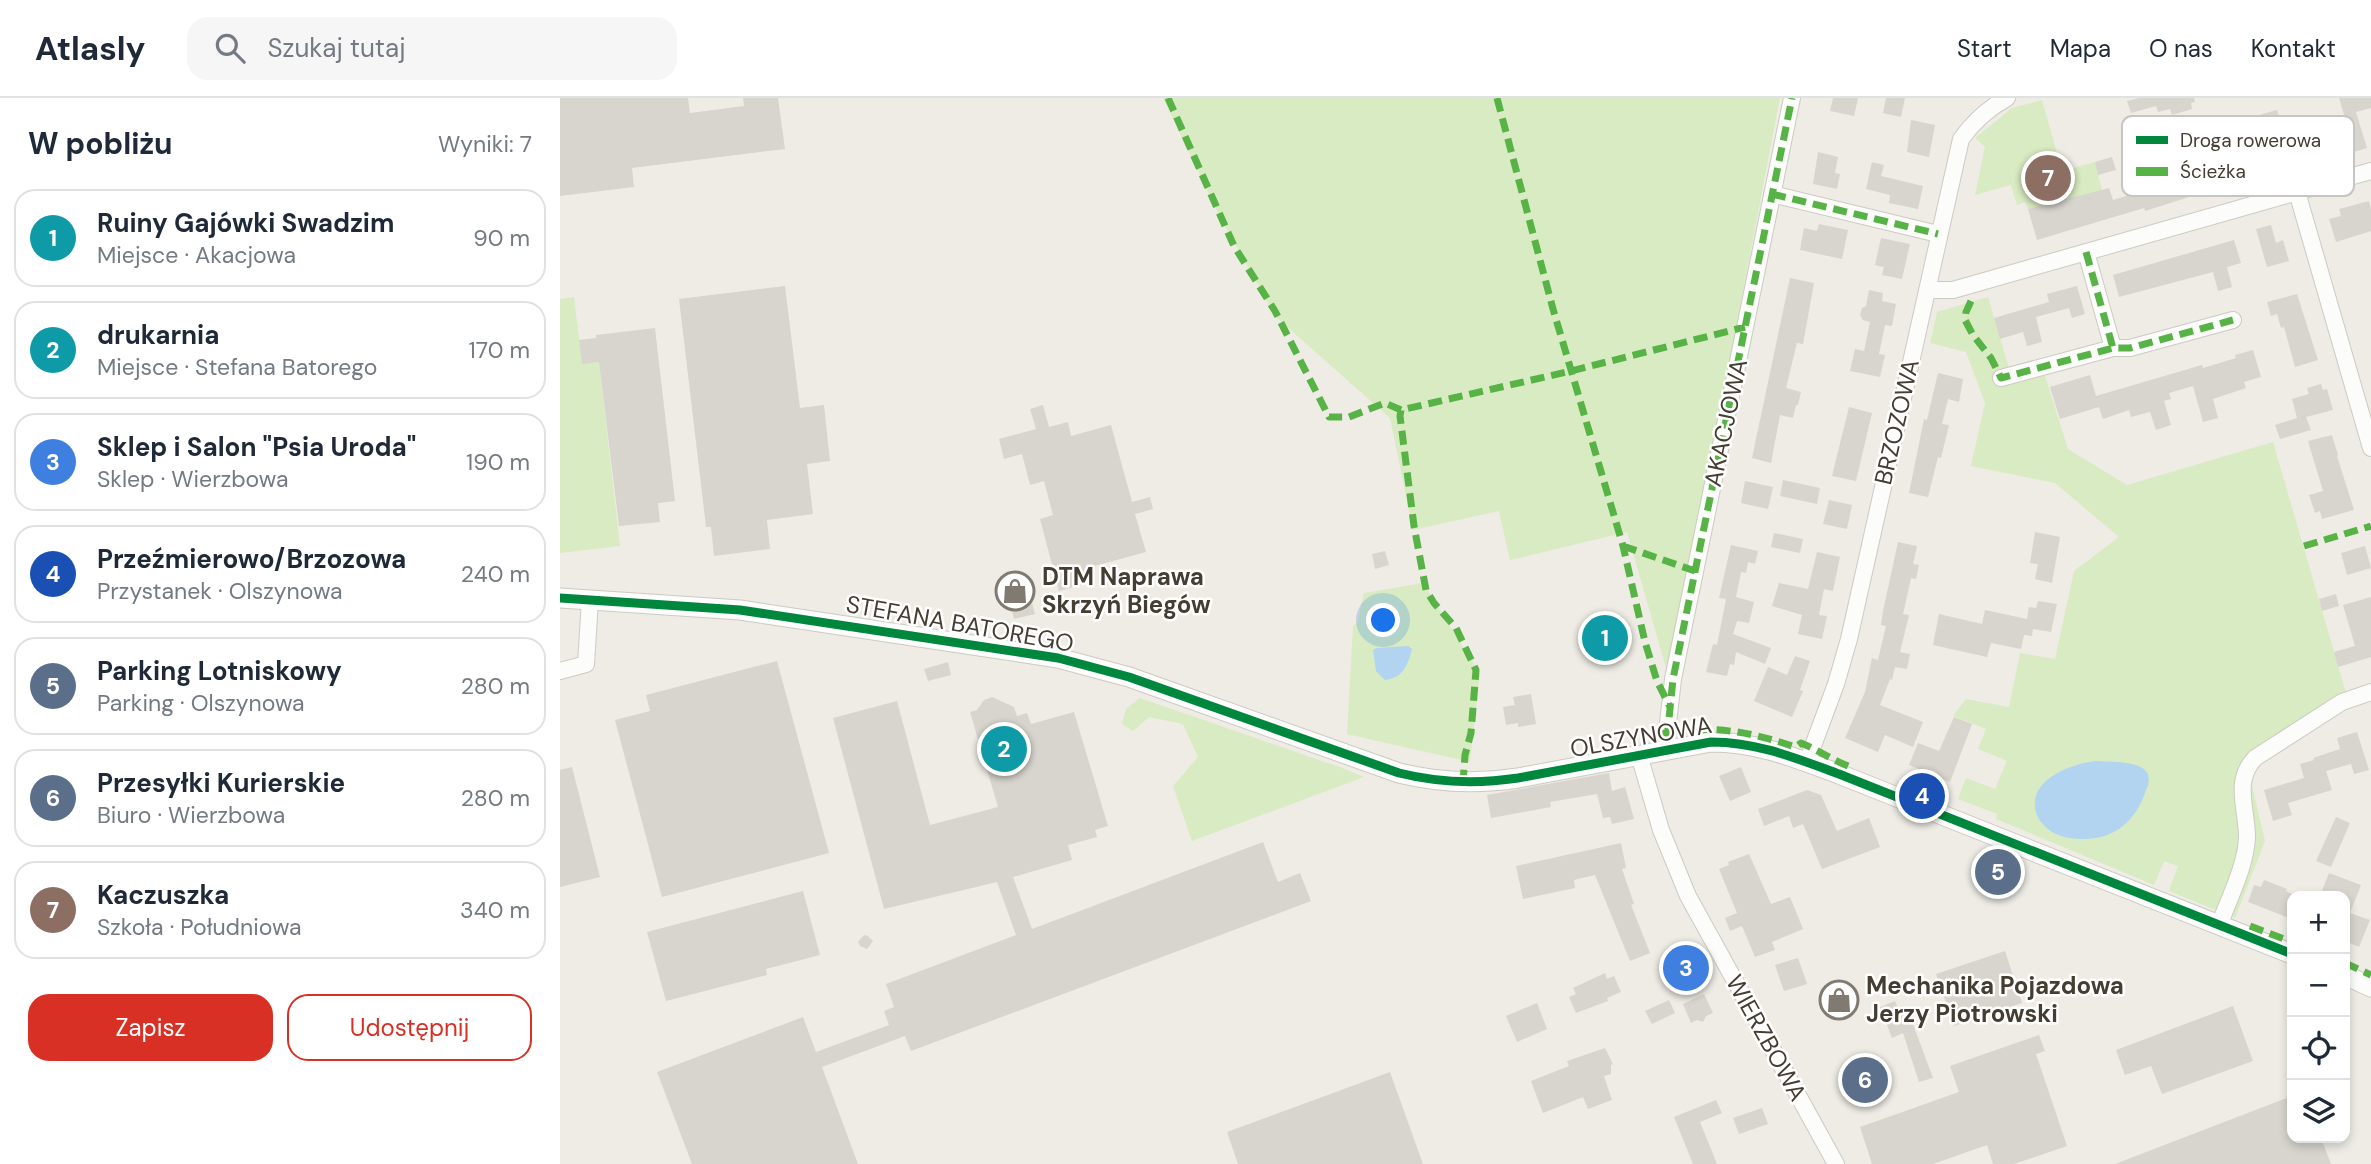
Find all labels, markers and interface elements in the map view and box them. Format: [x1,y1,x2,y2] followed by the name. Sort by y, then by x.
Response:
[187,17,677,80] search box
[35,27,145,70] text: Atlasly
[211,29,249,67] icon: search
[267,31,406,65] text: Szukaj tutaj
[1957,33,2012,64] text: Start
[2050,33,2111,64] text: Mapa
[2149,33,2213,64] text: O nas
[2251,33,2336,64] text: Kontakt
[2122,116,2354,196] legend
[28,124,173,163] text: W pobliżu
[2180,128,2321,153] text: Droga rowerowa
[438,129,532,159] text: Wyniki: 7
[2025,152,2071,204] pin: 7
[2180,159,2246,184] text: Ścieżka
[97,206,394,240] text: Ruiny Gajówki Swadzim
[49,223,57,253] text: 1
[473,223,530,253] text: 90 m
[97,240,296,270] text: Miejsce · Akacjowa
[97,318,219,352] text: drukarnia
[46,335,60,365] text: 2
[469,335,530,365] text: 170 m
[97,352,377,382] text: Miejsce · Stefana Batorego
[1697,356,1754,490] street label: AKACJOWA
[1867,356,1926,488] street label: BRZOZOWA
[97,430,416,464] text: Sklep i Salon "Psia Uroda"
[46,447,60,477] text: 3
[466,447,530,477] text: 190 m
[97,464,288,494] text: Sklep · Wierzbowa
[97,542,406,576] text: Przeźmierowo/Brzozowa
[46,559,60,589] text: 4
[461,559,530,589] text: 240 m
[1042,561,1211,620] place label: DTM Naprawa Skrzyń Biegów
[994,570,1036,612] shop icon: DTM Naprawa Skrzyń Biegów
[97,576,343,606] text: Przystanek · Olszynowa
[844,588,1076,659] street label: STEFANA BATOREGO
[1366,603,1400,637] your location
[1582,612,1628,664] pin: 1
[97,654,342,688] text: Parking Lotniskowy
[46,671,60,701] text: 5
[461,671,530,701] text: 280 m
[97,688,305,718] text: Parking · Olszynowa
[1568,709,1714,764] street label: OLSZYNOWA
[981,723,1027,775] pin: 2
[97,766,345,800] text: Przesyłki Kurierskie
[1899,770,1945,822] pin: 4
[46,783,60,813] text: 6
[461,783,530,813] text: 280 m
[97,800,285,830] text: Biuro · Wierzbowa
[1975,846,2021,898] pin: 5
[97,878,229,912] text: Kaczuszka
[2287,891,2350,1143] map controls
[2287,891,2350,954] button: +
[47,895,59,925] text: 7
[460,895,530,925] text: 340 m
[97,912,302,942] text: Szkoła · Południowa
[1663,942,1709,994] pin: 3
[2287,954,2350,1017] button: −
[1719,969,1814,1106] street label: WIERZBOWA
[1866,970,2124,1029] place label: Mechanika Pojazdowa Jerzy Piotrowski
[1818,979,1860,1021] shop icon: Mechanika Pojazdowa Jerzy Piotrowski
[28,994,273,1061] button: Zapisz
[287,994,532,1061] button: Udostępnij
[2287,1017,2350,1080] button: locate
[1842,1054,1888,1106] pin: 6
[2287,1080,2350,1143] button: layers

